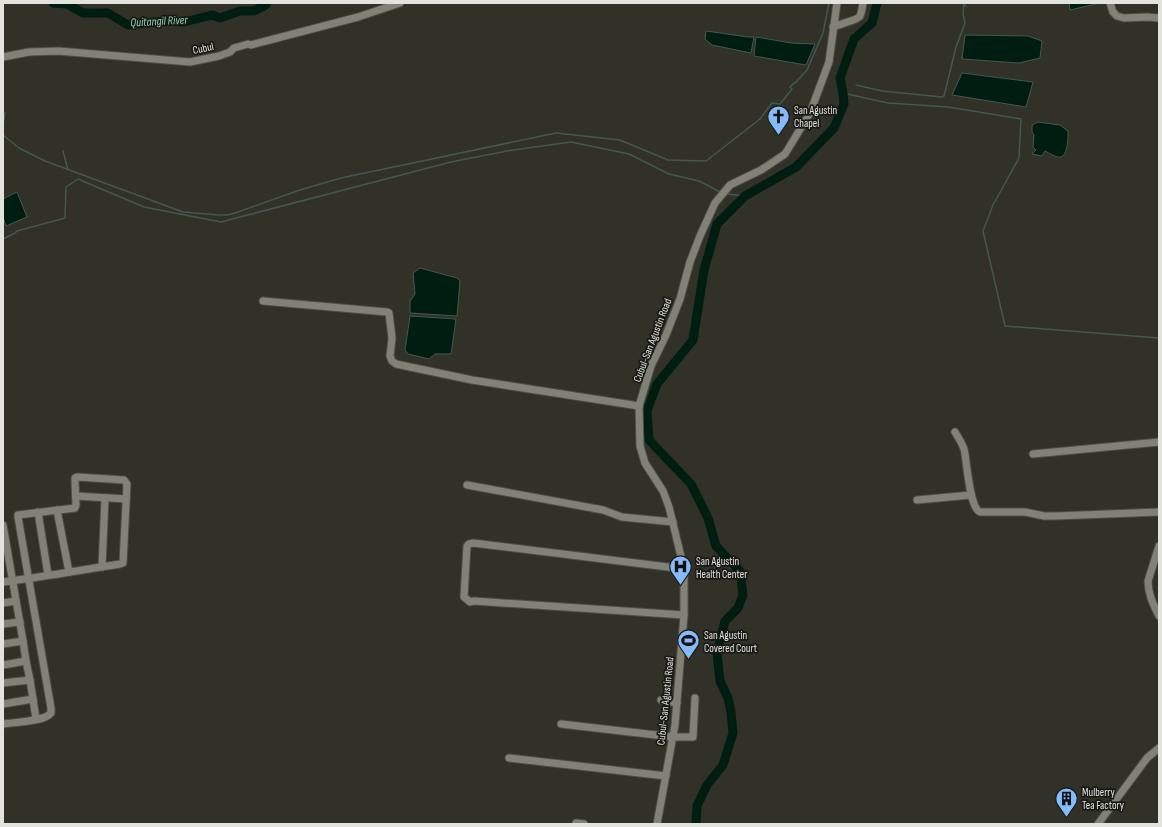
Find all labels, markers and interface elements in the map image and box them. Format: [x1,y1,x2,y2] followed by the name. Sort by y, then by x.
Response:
[130,12,189,30] water label: Quitangil River
[191,40,215,57] street label: Cubul
[765,103,791,136] church icon: San Agustin Chapel
[794,104,838,130] place label: San Agustin Chapel
[631,296,675,384] street label: Cubul-San Agustin Road
[667,554,693,587] hospital icon: San Agustin Health Center
[696,555,747,581] place label: San Agustin Health Center
[676,628,702,661] sports icon: San Agustin Covered Court
[704,629,758,655] place label: San Agustin Covered Court
[654,656,677,746] street label: Cubul-San Agustin Road
[1053,785,1079,818] building icon: Mulberry Tea Factory
[1082,786,1125,812] place label: Mulberry Tea Factory

